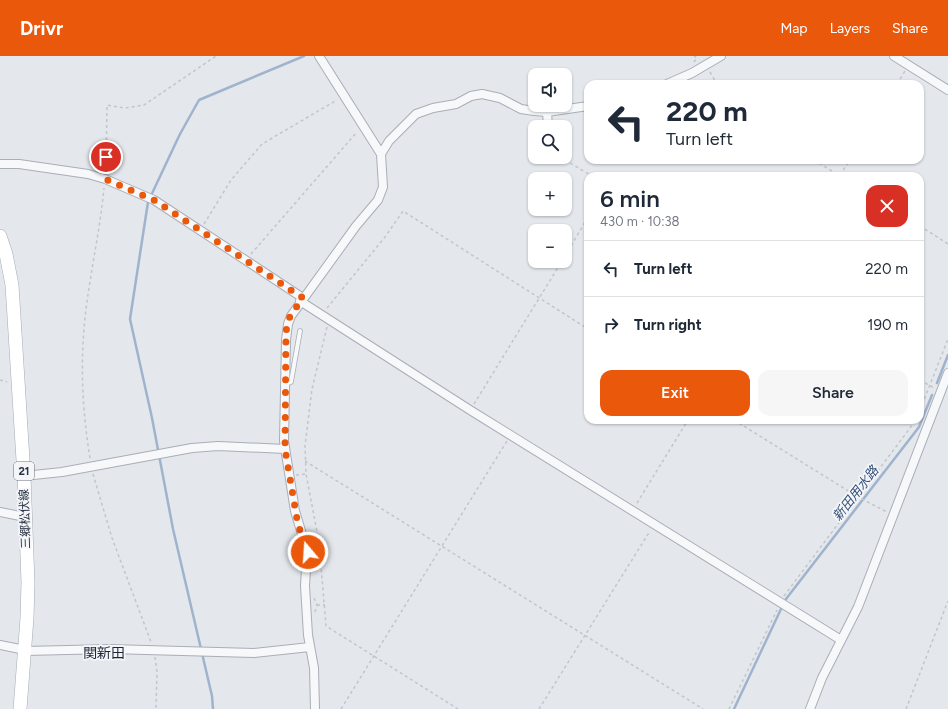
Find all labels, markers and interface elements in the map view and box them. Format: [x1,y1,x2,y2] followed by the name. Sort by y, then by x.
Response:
[20,17,63,40] text: Drivr
[780,20,808,37] text: Map
[830,20,870,37] text: Layers
[892,20,928,37] text: Share
[528,68,572,268] map controls
[528,68,572,112] button: sound
[666,94,748,128] text: 220 m
[600,96,652,148] icon: left
[528,120,572,164] button: search
[666,128,733,150] text: Turn left
[89,140,123,174] pin
[95,146,117,168] icon: arrive
[528,172,572,216] button: +
[600,184,660,213] text: 6 min
[866,185,908,227] button: close
[600,214,680,229] text: 430 m · 10:38
[528,224,572,268] button: −
[600,258,622,280] icon: left
[634,260,692,278] text: Turn left
[865,260,908,278] text: 220 m
[600,314,622,336] icon: right
[634,316,702,334] text: Turn right
[867,316,908,334] text: 190 m
[600,370,750,416] button: Exit
[758,370,908,416] button: Share
[14,462,34,480] road number: 21
[829,462,882,524] water label: 新田用水路
[17,489,33,549] street label: 三郷松伏線
[287,531,329,573] position arrow
[83,645,125,662] district label: 関新田

